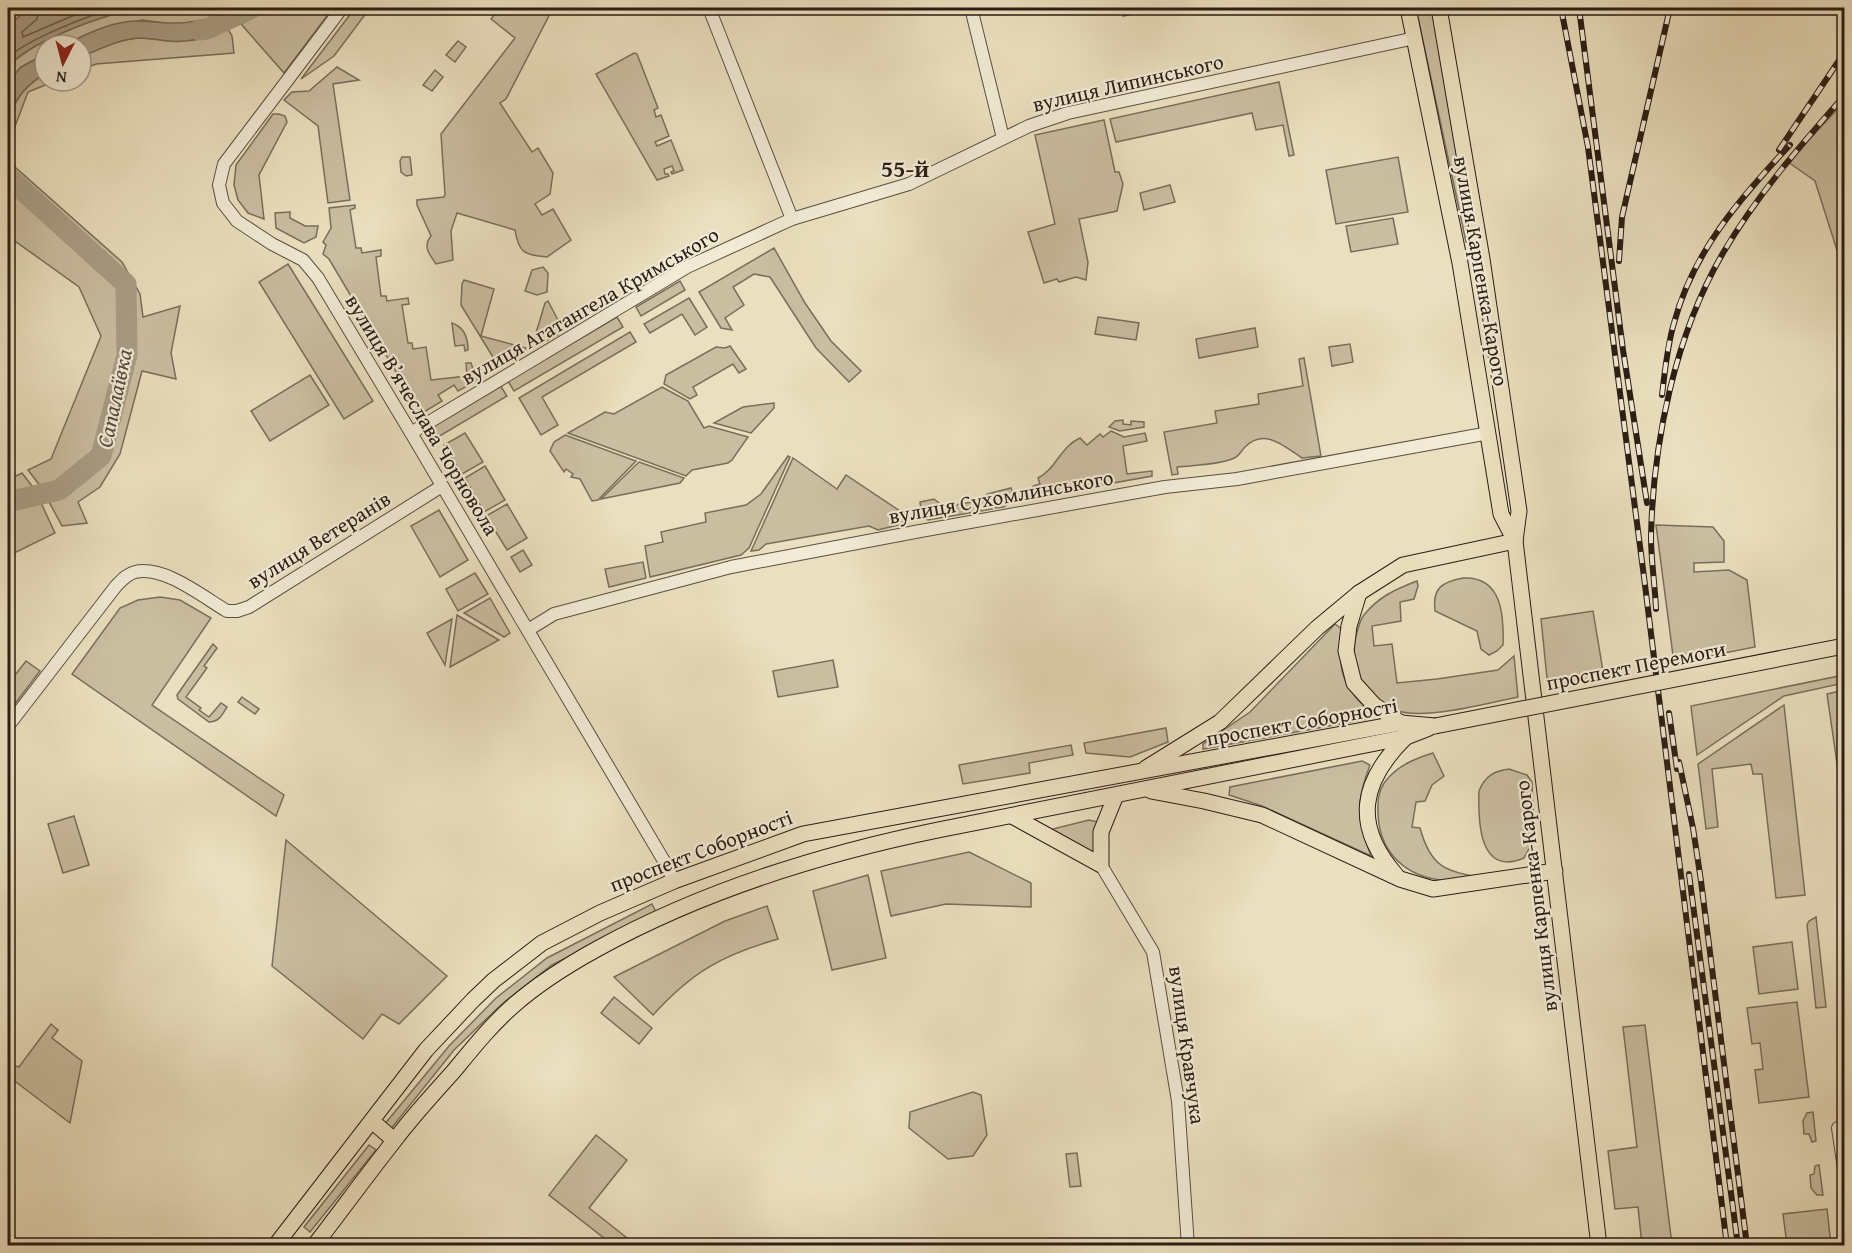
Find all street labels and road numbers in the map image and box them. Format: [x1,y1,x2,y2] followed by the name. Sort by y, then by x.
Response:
[1029,45,1226,120] street label: вулиця Липинського
[1446,153,1517,388] street label: вулиця Карпенка-Карого
[455,219,725,392] street label: вулиця Агатангела Кримського
[338,288,507,541] street label: вулиця Вʼячеслава Чорновола
[886,461,1116,532] street label: вулиця Сухомлинського
[241,483,396,596] street label: вулиця Ветеранів
[1543,633,1728,698] street label: проспект Перемоги
[1204,689,1400,754] street label: проспект Соборності
[1506,779,1565,1014] street label: вулиця Карпенка-Карого
[605,801,797,900] street label: проспект Соборності
[1161,964,1214,1126] street label: вулиця Кравчука

